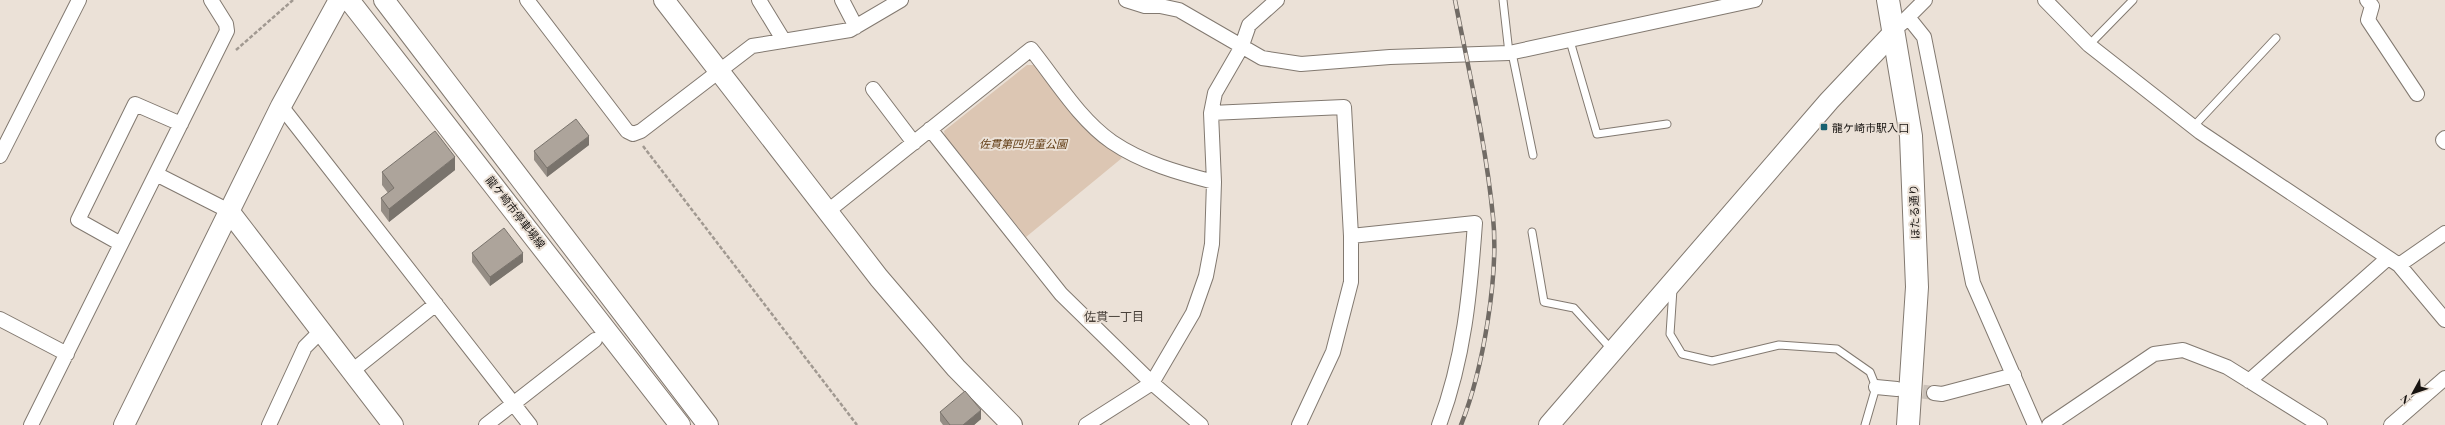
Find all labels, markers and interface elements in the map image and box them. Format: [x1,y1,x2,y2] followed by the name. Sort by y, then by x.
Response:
[1832,120,1909,135] place label: 龍ケ崎市駅入口
[1819,122,1829,132] marker: 龍ケ崎市駅入口
[979,136,1069,151] park label: 佐貫第四児童公園
[483,173,549,251] street label: 龍ケ崎市停車場線
[1906,184,1922,240] street label: ほたる通り
[1084,308,1144,324] district label: 佐貫一丁目
[2393,373,2433,413] north arrow
[2397,392,2413,408] text: N

